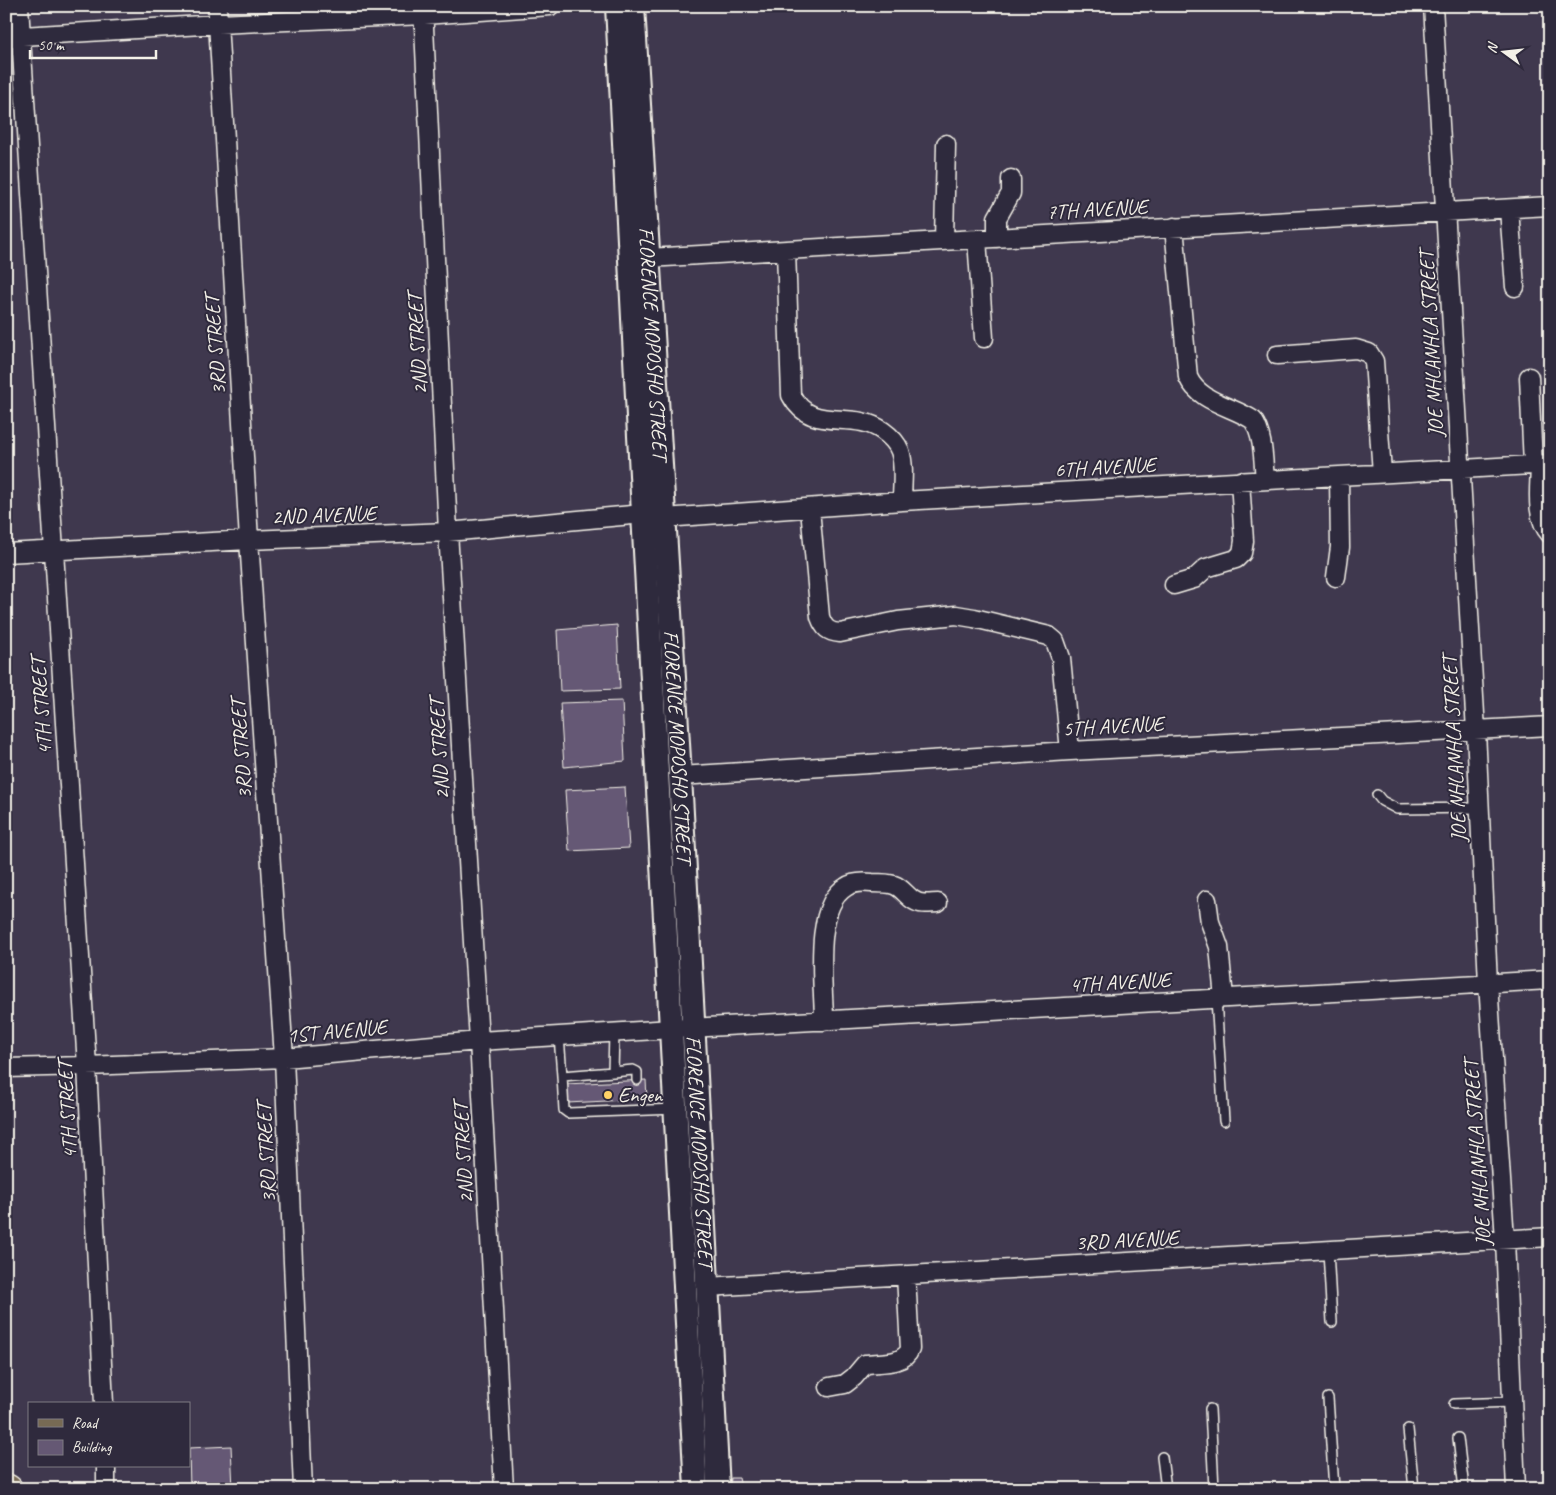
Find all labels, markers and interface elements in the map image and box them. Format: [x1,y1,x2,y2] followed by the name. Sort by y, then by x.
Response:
[30,28,156,60] scale bar
[1478,28,1528,78] north arrow
[38,36,65,55] text: 50 m
[1483,40,1502,55] text: N
[1046,193,1151,225] street label: 7TH AVENUE
[634,226,674,465] street label: FLORENCE MOPOSHO STREET
[1413,245,1449,439] street label: JOE NHLANHLA STREET
[401,287,433,395] street label: 2ND STREET
[198,289,231,396] street label: 3RD STREET
[1054,451,1159,483] street label: 6TH AVENUE
[271,500,379,530] street label: 2ND AVENUE
[658,630,698,868] street label: FLORENCE MOPOSHO STREET
[1436,650,1472,844] street label: JOE NHLANHLA STREET
[24,651,57,756] street label: 4TH STREET
[423,692,455,800] street label: 2ND STREET
[224,693,257,800] street label: 3RD STREET
[1062,710,1167,742] street label: 5TH AVENUE
[1069,966,1174,998] street label: 4TH AVENUE
[286,1013,391,1048] street label: 1ST AVENUE
[681,1035,719,1273] street label: FLORENCE MOPOSHO STREET
[1457,1054,1497,1248] street label: JOE NHLANHLA STREET
[51,1055,83,1160] street label: 4TH STREET
[618,1082,664,1108] place label: Engen
[602,1089,614,1101] marker: Engen
[447,1096,479,1204] street label: 2ND STREET
[250,1097,282,1204] street label: 3RD STREET
[1075,1224,1182,1256] street label: 3RD AVENUE
[28,1402,190,1468] legend
[72,1414,99,1433] text: Road
[72,1438,112,1457] text: Building

